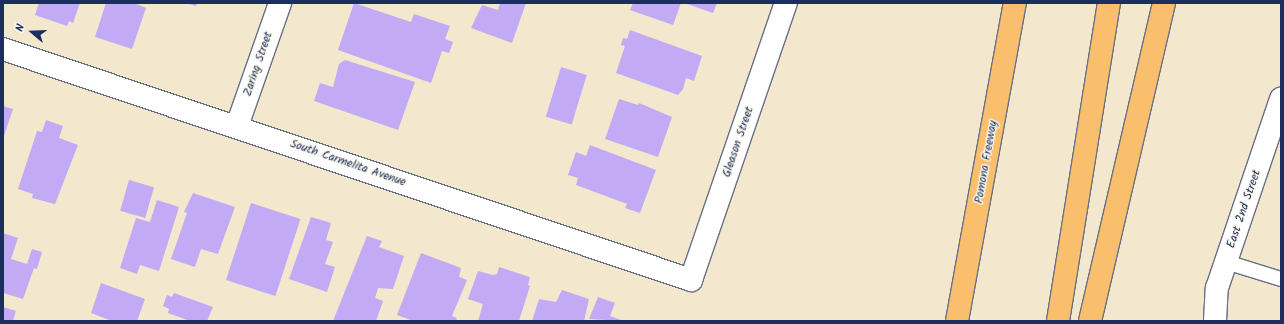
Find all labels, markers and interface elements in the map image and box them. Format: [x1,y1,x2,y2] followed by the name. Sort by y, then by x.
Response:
[12,12,52,52] north arrow
[11,22,30,34] text: N
[240,30,276,98] street label: Zaring Street
[719,105,757,179] street label: Gleason Street
[972,119,1000,205] street label: Pomona Freeway
[288,136,408,190] street label: South Carmelita Avenue
[1224,168,1264,250] street label: East 2nd Street

